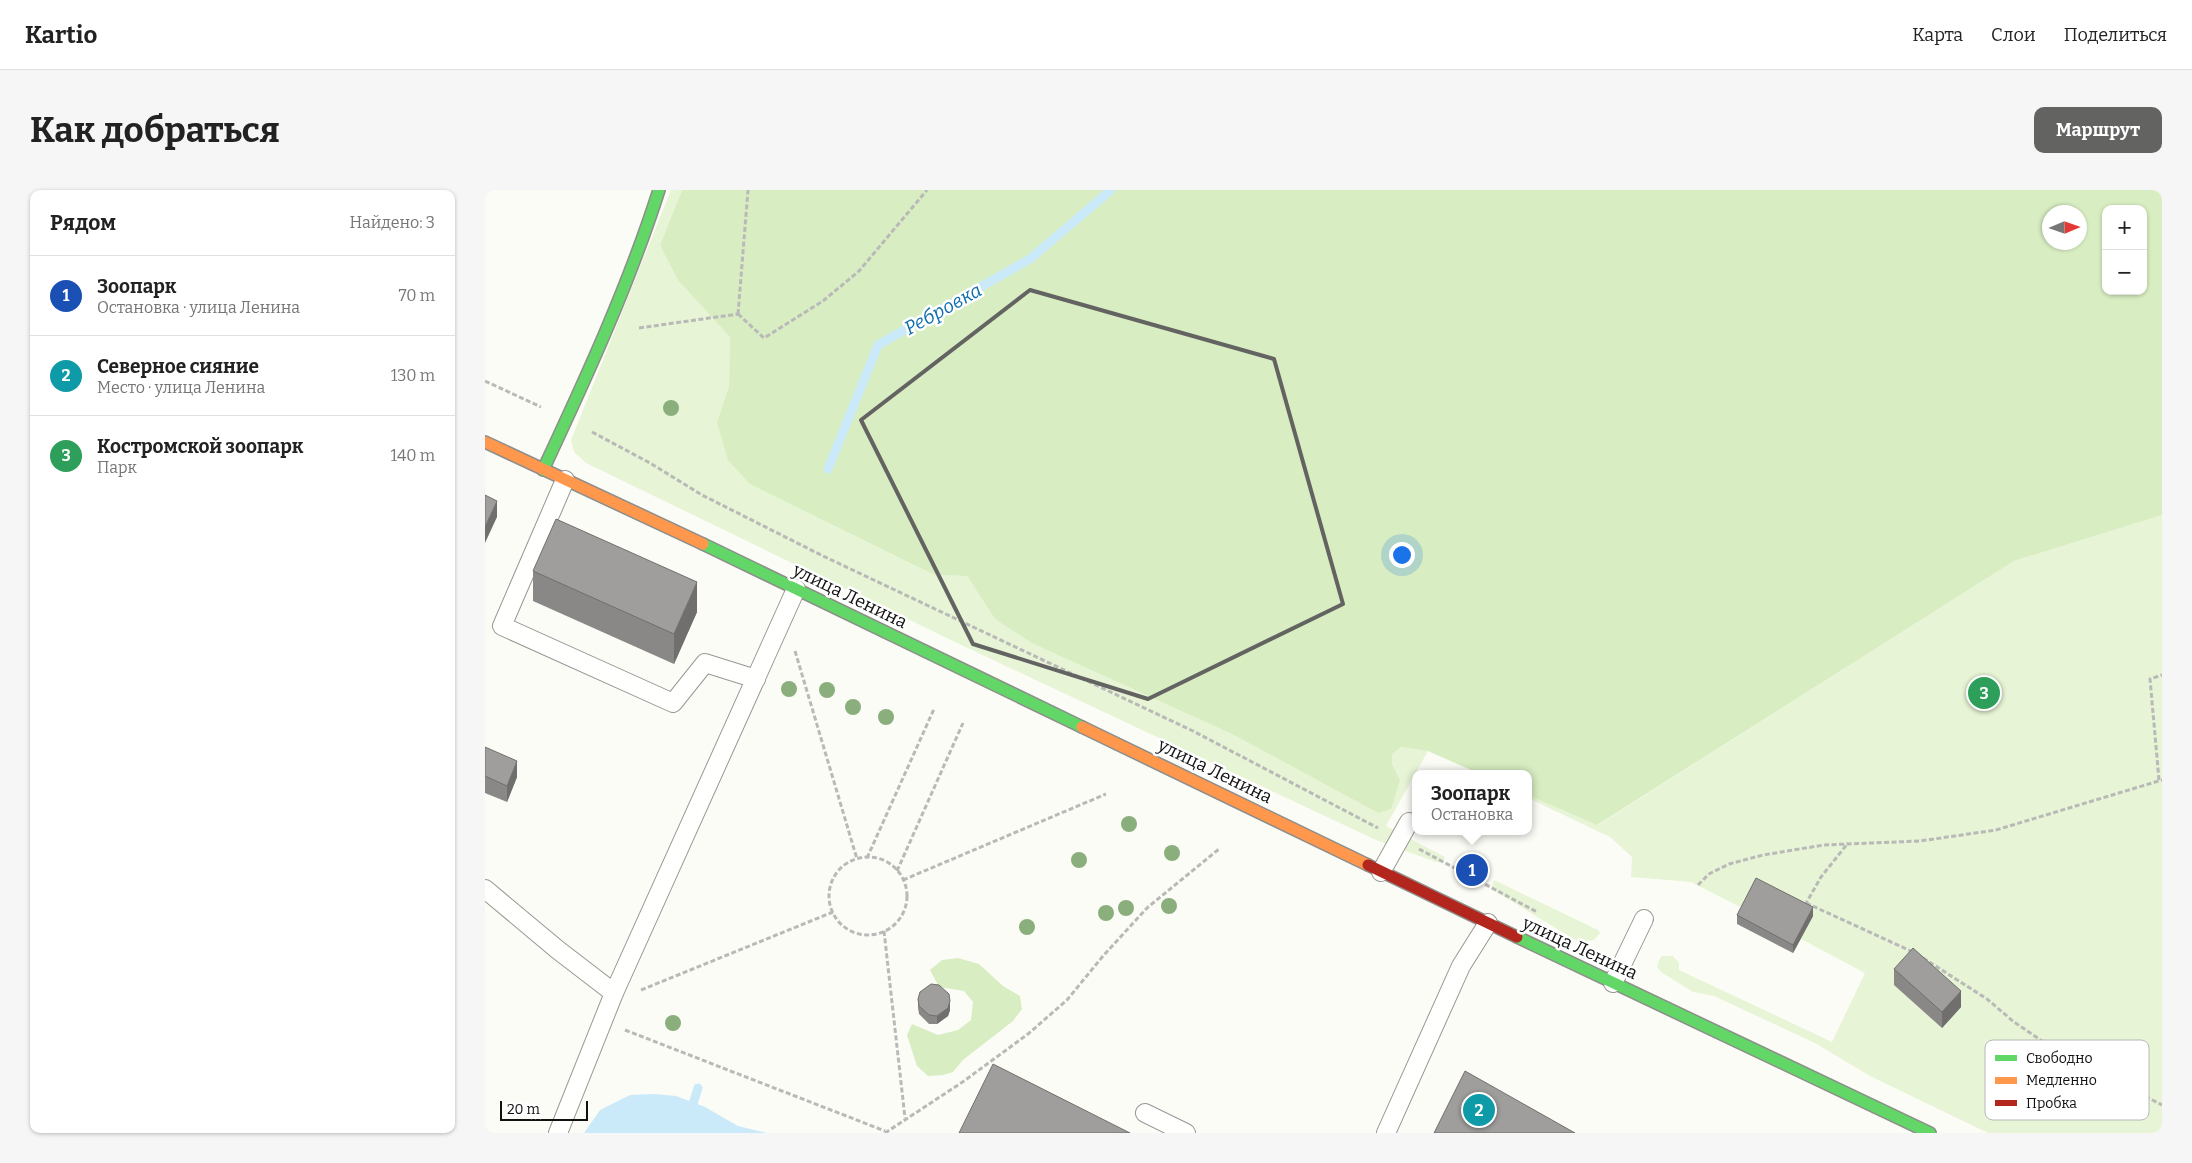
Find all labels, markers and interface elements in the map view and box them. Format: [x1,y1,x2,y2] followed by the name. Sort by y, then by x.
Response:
[25,21,97,49] text: Kartio
[1912,24,1963,46] text: Карта
[1991,24,2036,46] text: Слои
[2064,24,2167,46] text: Поделиться
[2034,107,2162,153] button: Маршрут
[30,109,280,151] text: Как добраться
[2042,205,2087,250] north arrow
[2102,205,2147,295] map controls
[2102,205,2147,250] button: +
[50,210,116,236] text: Рядом
[350,213,435,232] text: Найдено: 3
[2102,250,2147,295] button: −
[97,275,177,298] text: Зоопарк
[900,278,986,340] water label: Ребровка
[63,286,69,305] text: 1
[399,286,435,305] text: 70 m
[97,298,300,317] text: Остановка · улица Ленина
[97,355,259,378] text: Северное сияние
[61,366,71,385] text: 2
[391,366,435,385] text: 130 m
[97,378,265,397] text: Место · улица Ленина
[97,435,303,458] text: Костромской зоопарк
[61,446,71,465] text: 3
[390,446,435,465] text: 140 m
[97,458,137,477] text: Парк
[1389,542,1415,568] your location
[788,558,911,633] street label: улица Ленина
[1968,674,2000,712] pin: 3
[1153,733,1276,808] street label: улица Ленина
[1412,770,1532,835] popup
[1431,782,1510,805] text: Зоопарк
[1431,805,1513,824] text: Остановка
[1456,851,1488,889] pin: 1
[1518,911,1641,984] street label: улица Ленина
[1985,1040,2149,1120] legend
[2026,1050,2092,1067] text: Свободно
[2026,1072,2097,1089] text: Медленно
[1463,1091,1495,1129] pin: 2
[2026,1095,2077,1112] text: Пробка
[500,1098,587,1121] scale bar
[507,1101,540,1118] text: 20 m

